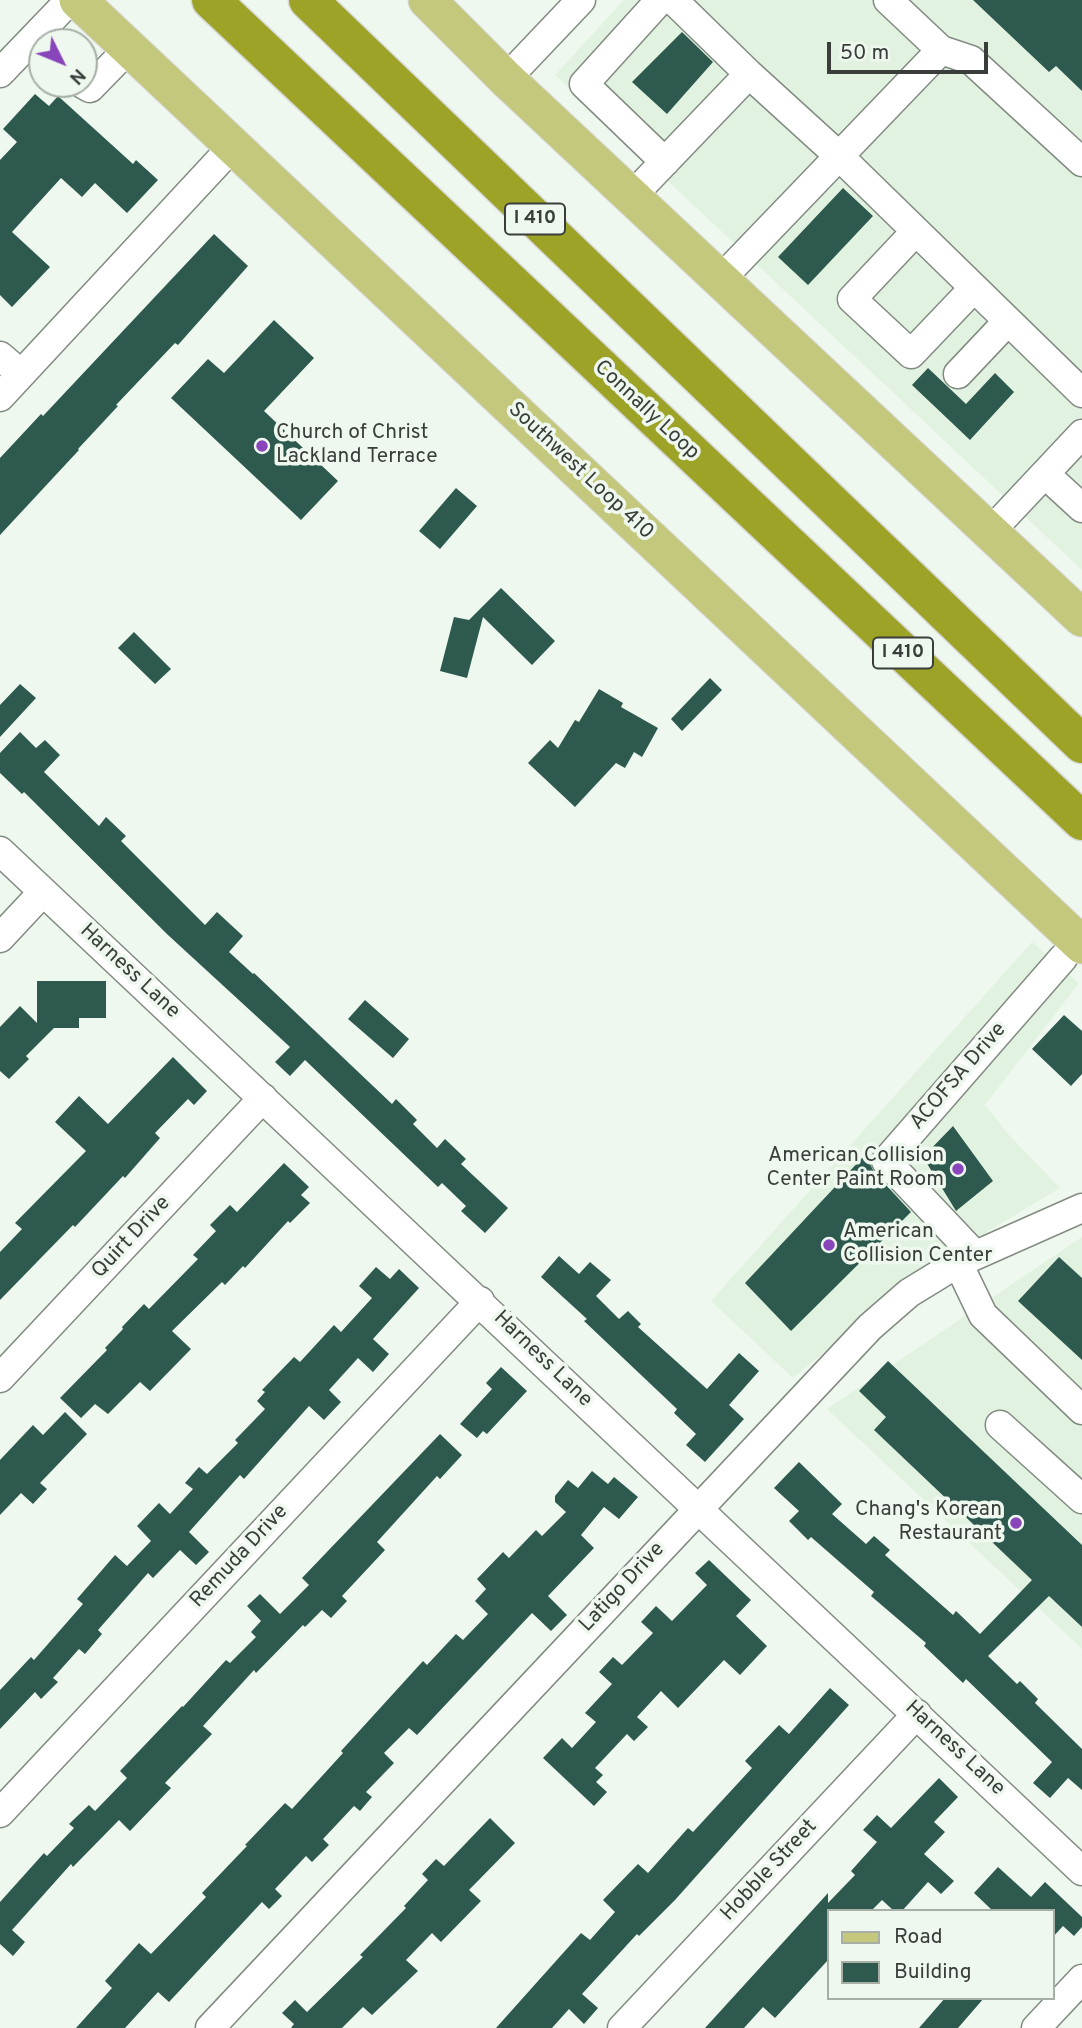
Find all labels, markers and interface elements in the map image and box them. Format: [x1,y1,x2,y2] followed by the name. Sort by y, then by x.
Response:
[28,28,98,98] north arrow
[830,28,991,72] scale bar
[840,40,889,67] text: 50 m
[63,63,90,89] text: N
[505,204,565,234] road number: I 410
[588,356,704,466] street label: Connally Loop
[502,398,658,546] street label: Southwest Loop 410
[276,421,437,471] place label: Church of Christ Lackland Terrace
[254,438,270,454] marker: Church of Christ Lackland Terrace
[873,638,933,668] road number: I 410
[74,919,184,1025] street label: Harness Lane
[906,1018,1012,1136] street label: ACOFSA Drive
[766,1144,944,1194] place label: American Collision Center Paint Room
[950,1161,966,1177] marker: American Collision Center Paint Room
[87,1192,177,1284] street label: Quirt Drive
[843,1220,992,1270] place label: American Collision Center
[821,1237,837,1253] marker: American Collision Center
[487,1307,597,1413] street label: Harness Lane
[855,1498,1002,1548] place label: Chang's Korean Restaurant
[186,1500,294,1614] street label: Remuda Drive
[1008,1515,1024,1531] marker: Chang's Korean Restaurant
[575,1538,671,1638] street label: Latigo Drive
[899,1696,1009,1802] street label: Harness Lane
[717,1815,823,1927] street label: Hobble Street
[827,1909,1054,2000] legend
[894,1924,943,1951] text: Road
[894,1959,972,1986] text: Building

